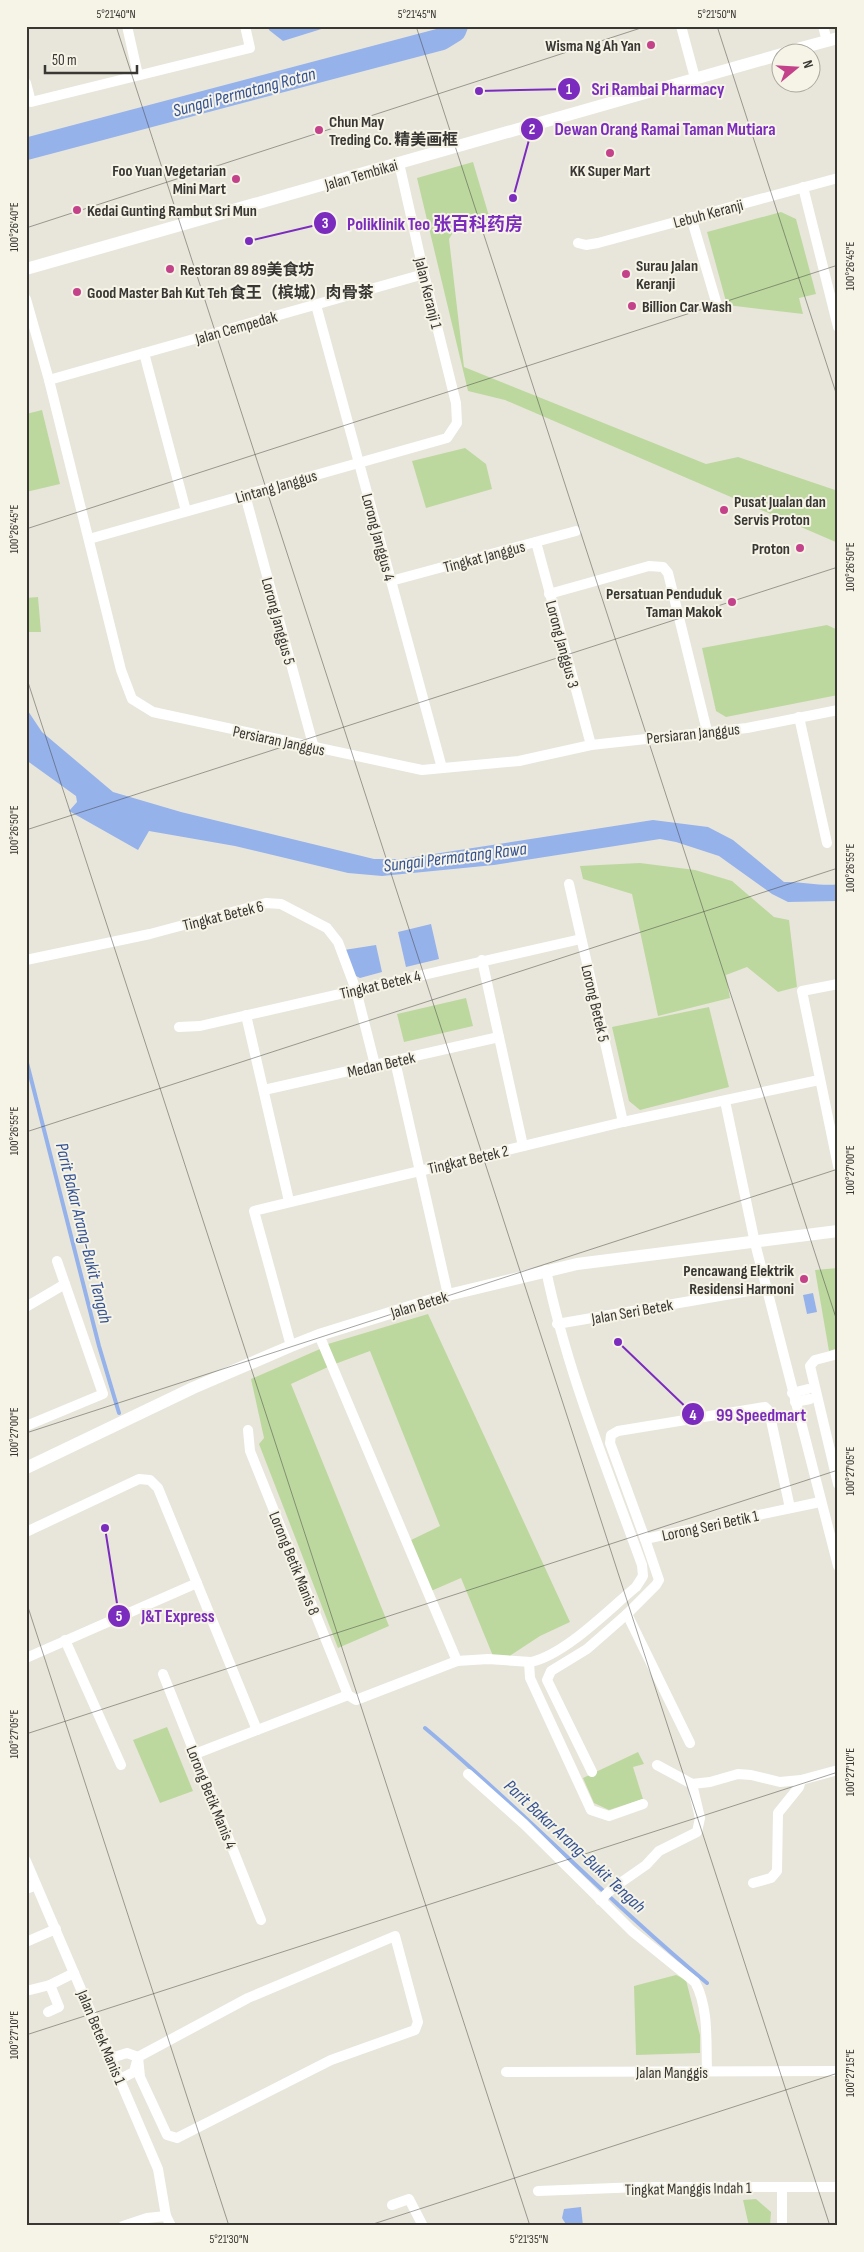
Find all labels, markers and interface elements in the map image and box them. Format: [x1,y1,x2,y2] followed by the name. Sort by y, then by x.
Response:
[96,7,136,22] text: 5°21'40"N
[398,7,436,22] text: 5°21'45"N
[698,7,737,22] text: 5°21'50"N
[545,37,641,56] place label: Wisma Ng Ah Yan
[645,39,657,51] marker: Wisma Ng Ah Yan
[45,42,138,74] scale bar
[772,42,822,92] north arrow
[52,51,77,70] text: 50 m
[799,58,817,70] text: N
[170,63,318,122] water label: Sungai Permatang Rotan
[557,73,735,106] callout: Sri Rambai Pharmacy
[591,79,725,100] text: Sri Rambai Pharmacy
[566,80,572,99] text: 1
[329,113,458,150] place label: Chun May Treding Co. 精美画框
[519,113,785,146] callout: Dewan Orang Ramai Taman Mutiara
[554,119,776,140] text: Dewan Orang Ramai Taman Mutiara
[529,120,535,139] text: 2
[313,124,325,136] marker: Chun May Treding Co. 精美画框
[604,147,616,159] marker: KK Super Mart
[322,156,400,195] street label: Jalan Tembikai
[112,162,226,199] place label: Foo Yuan Vegetarian Mini Mart
[570,162,650,181] place label: KK Super Mart
[230,173,242,185] marker: Foo Yuan Vegetarian Mini Mart
[671,196,745,233] street label: Lebuh Keranji
[7,202,22,252] text: 100°26'40"E
[87,202,257,221] place label: Kedai Gunting Rambut Sri Mun
[71,204,83,216] marker: Kedai Gunting Rambut Sri Mun
[312,207,533,240] callout: Poliklinik Teo 张百科药房
[322,214,329,233] text: 3
[347,214,523,235] text: Poliklinik Teo 张百科药房
[843,242,858,290] text: 100°26'45"E
[409,255,446,331] street label: Jalan Keranji 1
[636,257,698,294] place label: Surau Jalan Keranji
[180,261,314,280] place label: Restoran 89 89美食坊
[164,263,176,275] marker: Restoran 89 89美食坊
[620,268,632,280] marker: Surau Jalan Keranji
[87,283,374,303] place label: Good Master Bah Kut Teh 食王（槟城）肉骨茶
[71,286,83,298] marker: Good Master Bah Kut Teh 食王（槟城）肉骨茶
[642,298,732,317] place label: Billion Car Wash
[626,300,638,312] marker: Billion Car Wash
[192,308,280,349] street label: Jalan Cempedak
[233,467,320,508] street label: Lintang Janggus
[357,492,398,584] street label: Lorong Janggus 4
[734,493,826,530] place label: Pusat Jualan dan Servis Proton
[718,504,730,516] marker: Pusat Jualan dan Servis Proton
[7,505,22,553] text: 100°26'45"E
[441,537,528,577] street label: Tingkat Janggus
[752,540,790,559] place label: Proton
[794,542,806,554] marker: Proton
[843,542,858,592] text: 100°26'50"E
[257,576,298,667] street label: Lorong Janggus 5
[606,585,722,622] place label: Persatuan Penduduk Taman Makok
[726,596,738,608] marker: Persatuan Penduduk Taman Makok
[541,599,582,690] street label: Lorong Janggus 3
[646,720,741,749] street label: Persiaran Janggus
[231,722,327,761] street label: Persiaran Janggus
[7,805,22,855] text: 100°26'50"E
[382,838,528,877] water label: Sungai Permatang Rawa
[843,844,858,892] text: 100°26'55"E
[181,897,266,936] street label: Tingkat Betek 6
[576,963,613,1044] street label: Lorong Betek 5
[338,967,423,1004] street label: Tingkat Betek 4
[346,1048,417,1082] street label: Medan Betek
[7,1107,22,1155] text: 100°26'55"E
[51,1141,116,1326] water label: Parit Bakar Arang-Bukit Tengah
[426,1142,511,1179] street label: Tingkat Betek 2
[843,1145,858,1195] text: 100°27'00"E
[683,1262,794,1299] place label: Pencawang Elektrik Residensi Harmoni
[798,1273,810,1285] marker: Pencawang Elektrik Residensi Harmoni
[388,1288,450,1323] street label: Jalan Betek
[589,1296,674,1329] street label: Jalan Seri Betek
[681,1398,816,1431] callout: 99 Speedmart
[716,1405,806,1426] text: 99 Speedmart
[690,1406,697,1425] text: 4
[7,1407,22,1457] text: 100°27'00"E
[843,1446,858,1496] text: 100°27'05"E
[660,1507,761,1546] street label: Lorong Seri Betik 1
[264,1509,323,1618] street label: Lorong Betik Manis 8
[106,1599,225,1632] callout: J&T Express
[140,1606,215,1627] text: J&T Express
[116,1607,123,1626] text: 5
[7,1709,22,1759] text: 100°27'05"E
[181,1743,240,1852] street label: Lorong Betik Manis 4
[843,1748,858,1796] text: 100°27'10"E
[500,1775,650,1918] water label: Parit Bakar Arang-Bukit Tengah
[72,1987,129,2088] street label: Jalan Betek Manis 1
[7,2011,22,2059] text: 100°27'10"E
[843,2049,858,2097] text: 100°27'15"E
[635,2064,708,2083] street label: Jalan Manggis
[624,2179,752,2200] street label: Tingkat Manggis Indah 1
[209,2232,249,2247] text: 5°21'30"N
[510,2232,548,2247] text: 5°21'35"N

